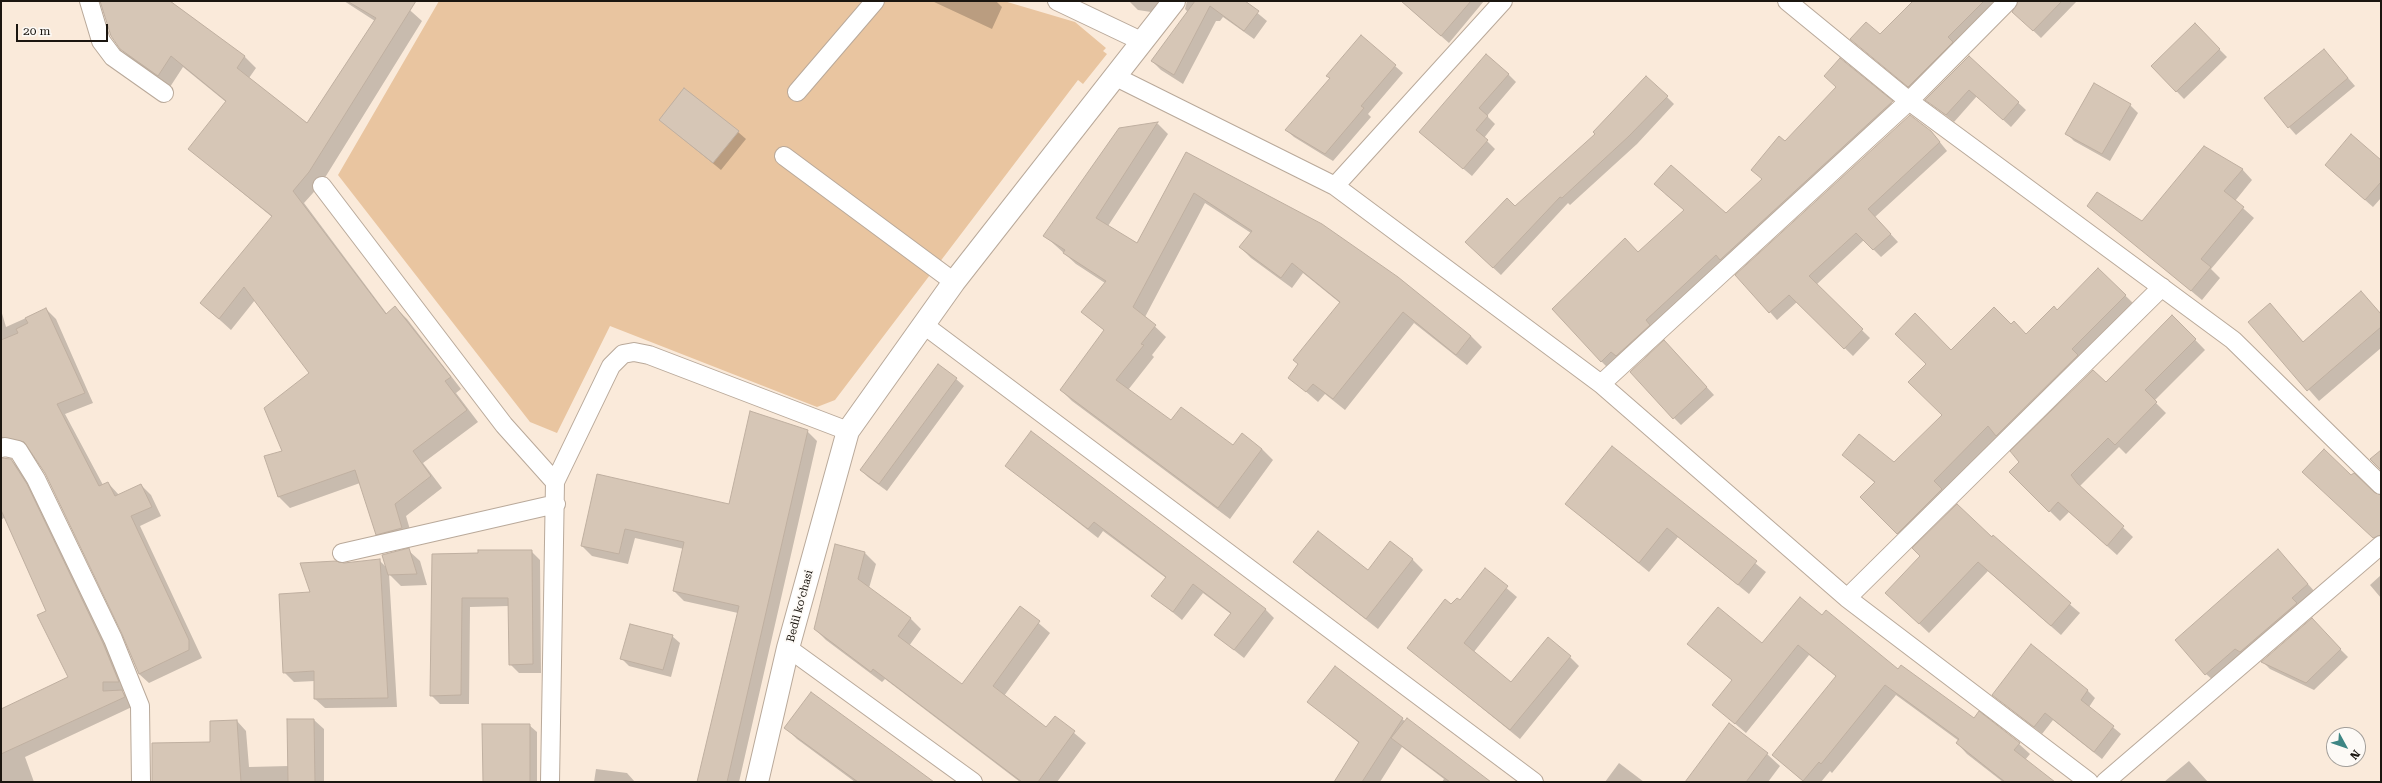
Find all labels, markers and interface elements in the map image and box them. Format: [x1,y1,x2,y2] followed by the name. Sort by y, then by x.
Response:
[18,16,110,42] scale bar
[23,24,50,38] text: 20 m
[784,568,816,644] street label: Bedil koʻchasi
[2326,727,2366,767] north arrow
[2347,747,2363,762] text: N

